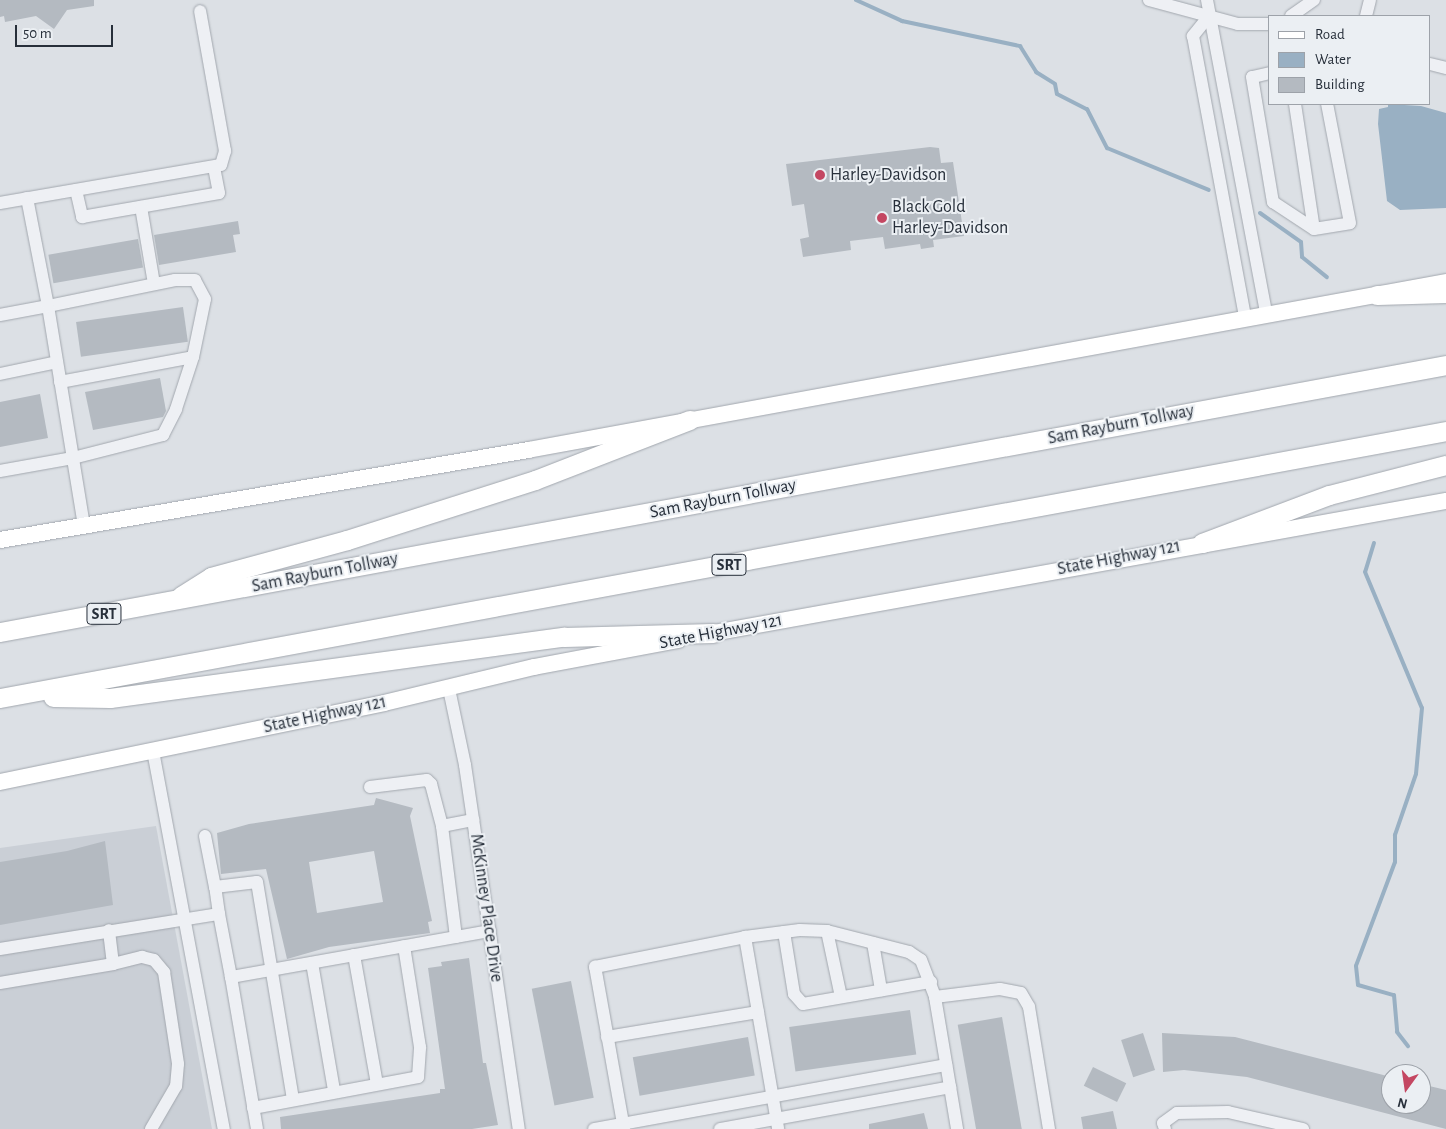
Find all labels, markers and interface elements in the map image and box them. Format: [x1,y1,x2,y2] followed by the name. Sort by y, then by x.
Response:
[18,15,115,47] scale bar
[1268,15,1431,105] legend
[23,26,52,41] text: 50 m
[1315,27,1345,42] text: Road
[1315,52,1351,67] text: Water
[1315,77,1365,92] text: Building
[830,164,946,186] place label: Harley-Davidson
[814,169,826,181] marker: Harley-Davidson
[892,197,1008,240] place label: Black Gold Harley-Davidson
[876,212,888,224] marker: Black Gold Harley-Davidson
[1046,400,1196,450] street label: Sam Rayburn Tollway
[648,474,798,524] street label: Sam Rayburn Tollway
[1056,535,1182,581] street label: State Highway 121
[250,548,400,598] street label: Sam Rayburn Tollway
[710,552,748,578] road number: SRT
[85,600,123,628] road number: SRT
[658,609,784,655] street label: State Highway 121
[262,691,388,739] street label: State Highway 121
[465,832,507,984] street label: McKinney Place Drive
[1381,1064,1431,1114] north arrow
[1396,1095,1409,1111] text: N

